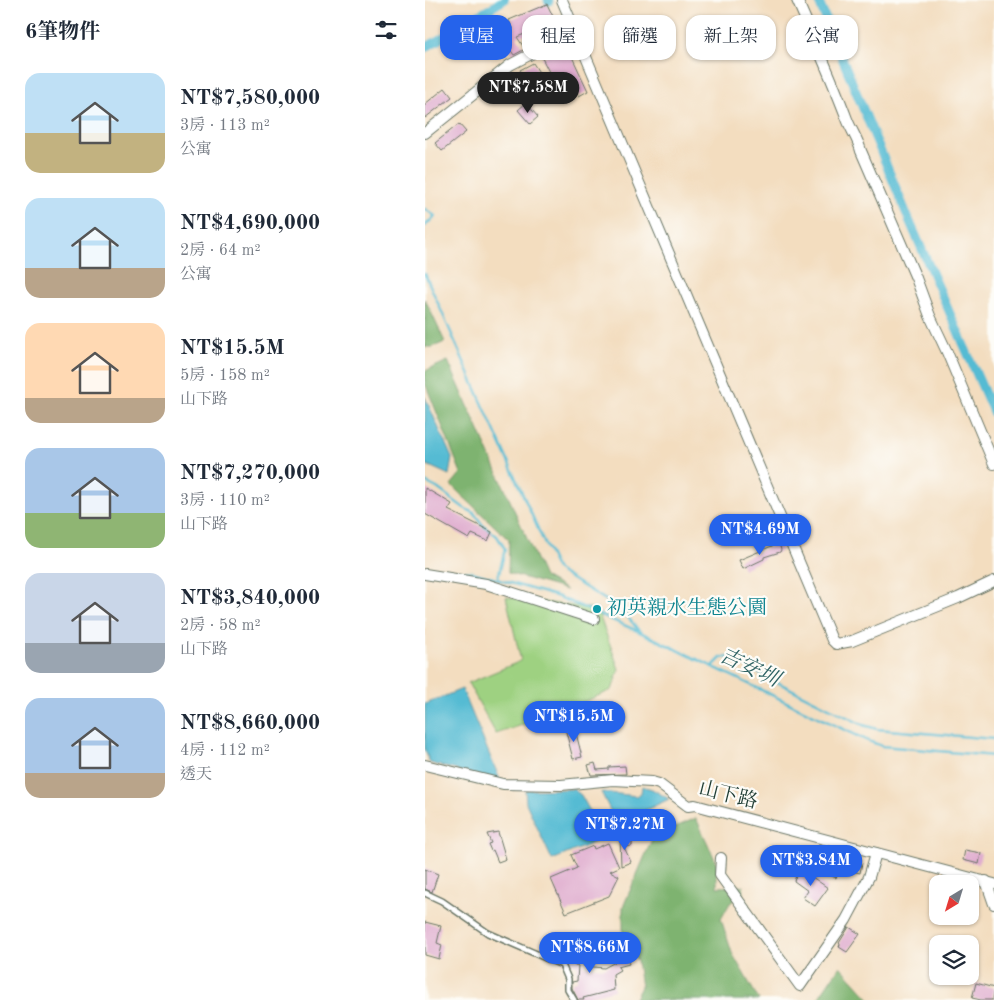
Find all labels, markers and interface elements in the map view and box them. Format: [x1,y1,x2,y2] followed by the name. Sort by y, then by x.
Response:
[440,15,512,60] chip: 買屋
[522,15,594,60] chip: 租屋
[604,15,676,60] chip: 篩選
[686,15,776,60] chip: 新上架
[786,15,858,60] chip: 公寓
[372,16,400,44] icon: filters
[25,22,100,43] text: 6筆物件
[476,72,580,114] pin: NT$7.58M
[488,80,568,96] text: NT$7.58M
[180,88,320,109] text: NT$7,580,000
[65,93,125,153] icon: home
[180,118,270,134] text: 3房 · 113 m²
[180,142,212,158] text: 公寓
[180,213,320,234] text: NT$4,690,000
[65,218,125,278] icon: home
[180,243,261,259] text: 2房 · 64 m²
[180,267,212,283] text: 公寓
[180,338,284,359] text: NT$15.5M
[65,343,125,403] icon: home
[180,368,270,384] text: 5房 · 158 m²
[180,392,228,408] text: 山下路
[180,463,320,484] text: NT$7,270,000
[65,468,125,528] icon: home
[180,493,270,509] text: 3房 · 110 m²
[708,514,812,556] pin: NT$4.69M
[180,517,228,533] text: 山下路
[720,522,800,538] text: NT$4.69M
[180,588,320,609] text: NT$3,840,000
[65,593,125,653] icon: home
[607,596,767,619] place label: 初英親水生態公園
[591,603,603,615] marker: 初英親水生態公園
[180,618,261,634] text: 2房 · 58 m²
[180,642,228,658] text: 山下路
[716,643,786,692] water label: 吉安圳
[522,700,626,743] pin: NT$15.5M
[534,709,614,725] text: NT$15.5M
[180,713,320,734] text: NT$8,660,000
[65,718,125,778] icon: home
[180,743,270,759] text: 4房 · 112 m²
[180,767,212,783] text: 透天
[696,777,760,813] street label: 山下路
[573,808,677,851] pin: NT$7.27M
[585,817,665,833] text: NT$7.27M
[759,844,863,887] pin: NT$3.84M
[771,853,851,869] text: NT$3.84M
[929,875,979,925] north arrow
[929,875,979,985] map controls
[538,932,642,974] pin: NT$8.66M
[929,935,979,985] button: layers
[550,940,630,956] text: NT$8.66M

